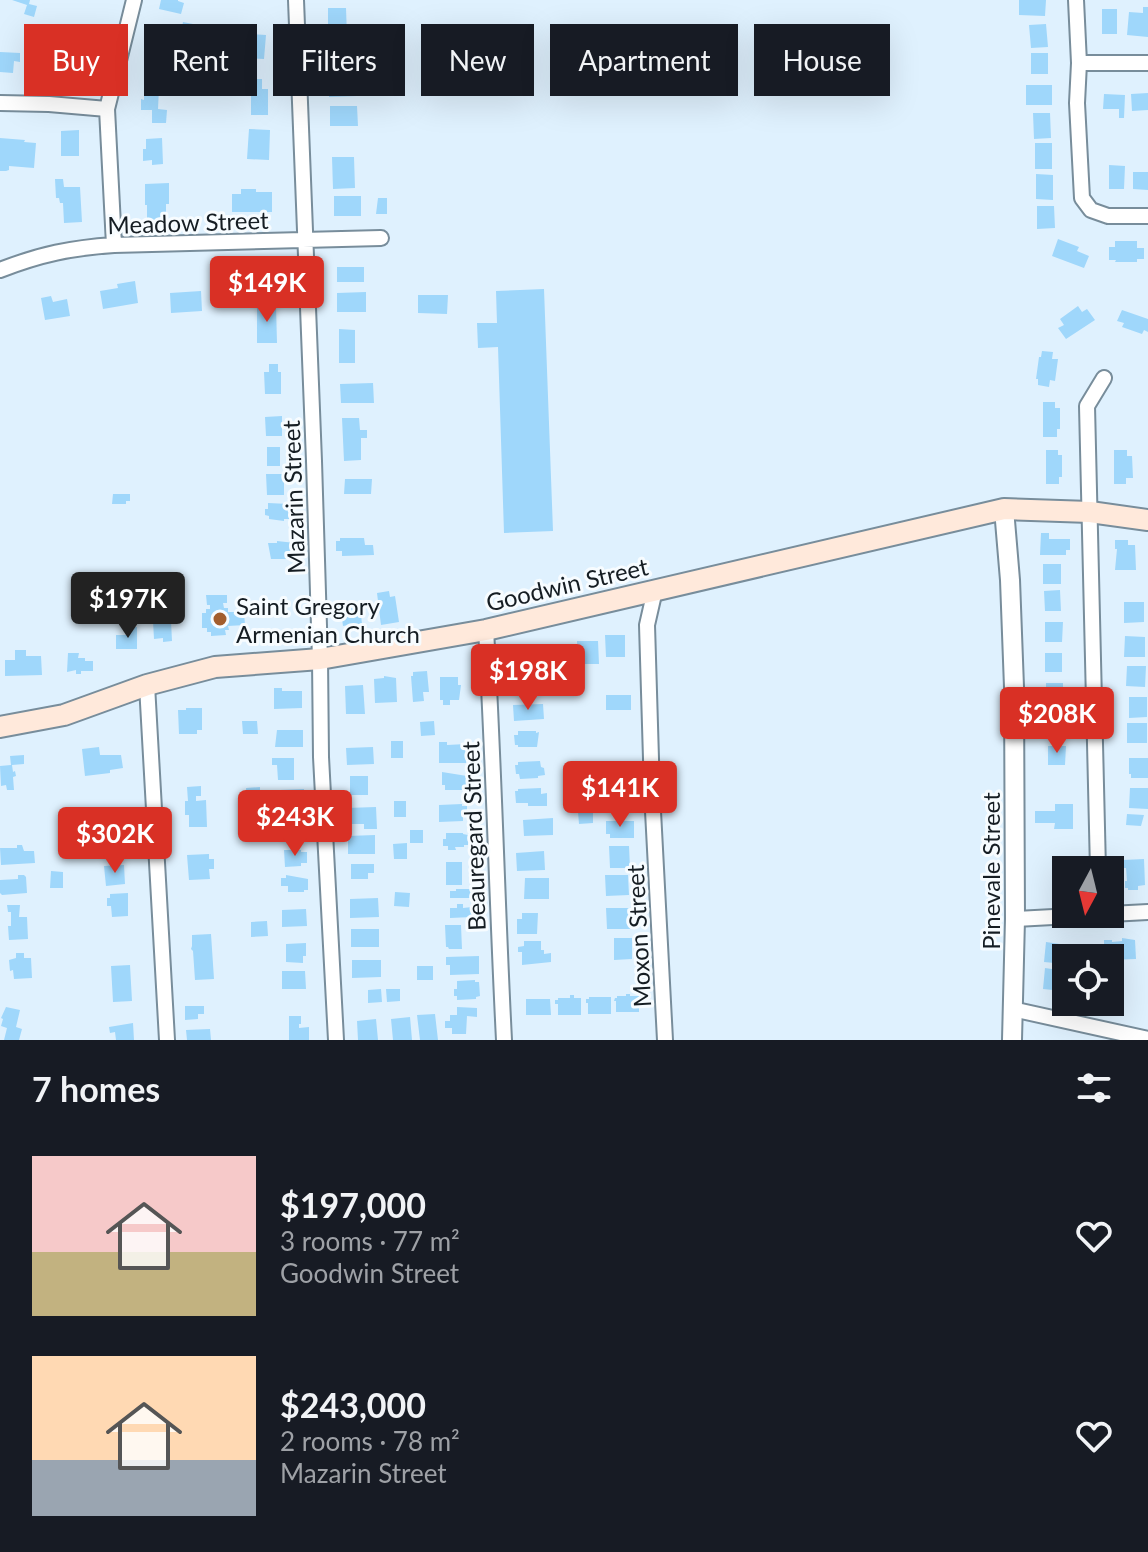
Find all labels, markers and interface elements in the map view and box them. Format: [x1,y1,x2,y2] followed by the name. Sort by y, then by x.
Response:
[24,24,128,96] chip: Buy
[144,24,257,96] chip: Rent
[273,24,405,96] chip: Filters
[421,24,534,96] chip: New
[550,24,738,96] chip: Apartment
[754,24,890,96] chip: House
[107,205,269,239] street label: Meadow Street
[211,256,323,324] pin: $149K
[228,266,306,298] text: $149K
[276,419,310,574] street label: Mazarin Street
[483,551,651,617] street label: Goodwin Street
[72,572,184,640] pin: $197K
[89,582,167,614] text: $197K
[236,591,420,648] place label: Saint Gregory Armenian Church
[211,610,229,628] marker: Saint Gregory Armenian Church
[472,644,584,712] pin: $198K
[489,654,567,686] text: $198K
[1001,687,1113,755] pin: $208K
[1018,697,1096,729] text: $208K
[455,740,491,931] street label: Beauregard Street
[564,761,676,829] pin: $141K
[581,771,659,803] text: $141K
[239,790,351,858] pin: $243K
[976,792,1005,950] street label: Pinevale Street
[256,800,334,832] text: $243K
[59,807,171,875] pin: $302K
[76,817,154,849] text: $302K
[1052,856,1124,928] north arrow
[1052,856,1124,1016] map controls
[620,864,656,1008] street label: Moxon Street
[1052,944,1124,1016] button: locate
[1072,1066,1116,1110] icon: filters
[32,1068,160,1109] text: 7 homes
[280,1184,426,1225] text: $197,000
[96,1188,192,1284] icon: home
[1072,1214,1116,1258] icon: heart
[280,1225,460,1257] text: 3 rooms · 77 m²
[280,1257,459,1289] text: Goodwin Street
[280,1384,426,1425] text: $243,000
[96,1388,192,1484] icon: home
[1072,1414,1116,1458] icon: heart
[280,1425,460,1457] text: 2 rooms · 78 m²
[280,1457,447,1489] text: Mazarin Street

